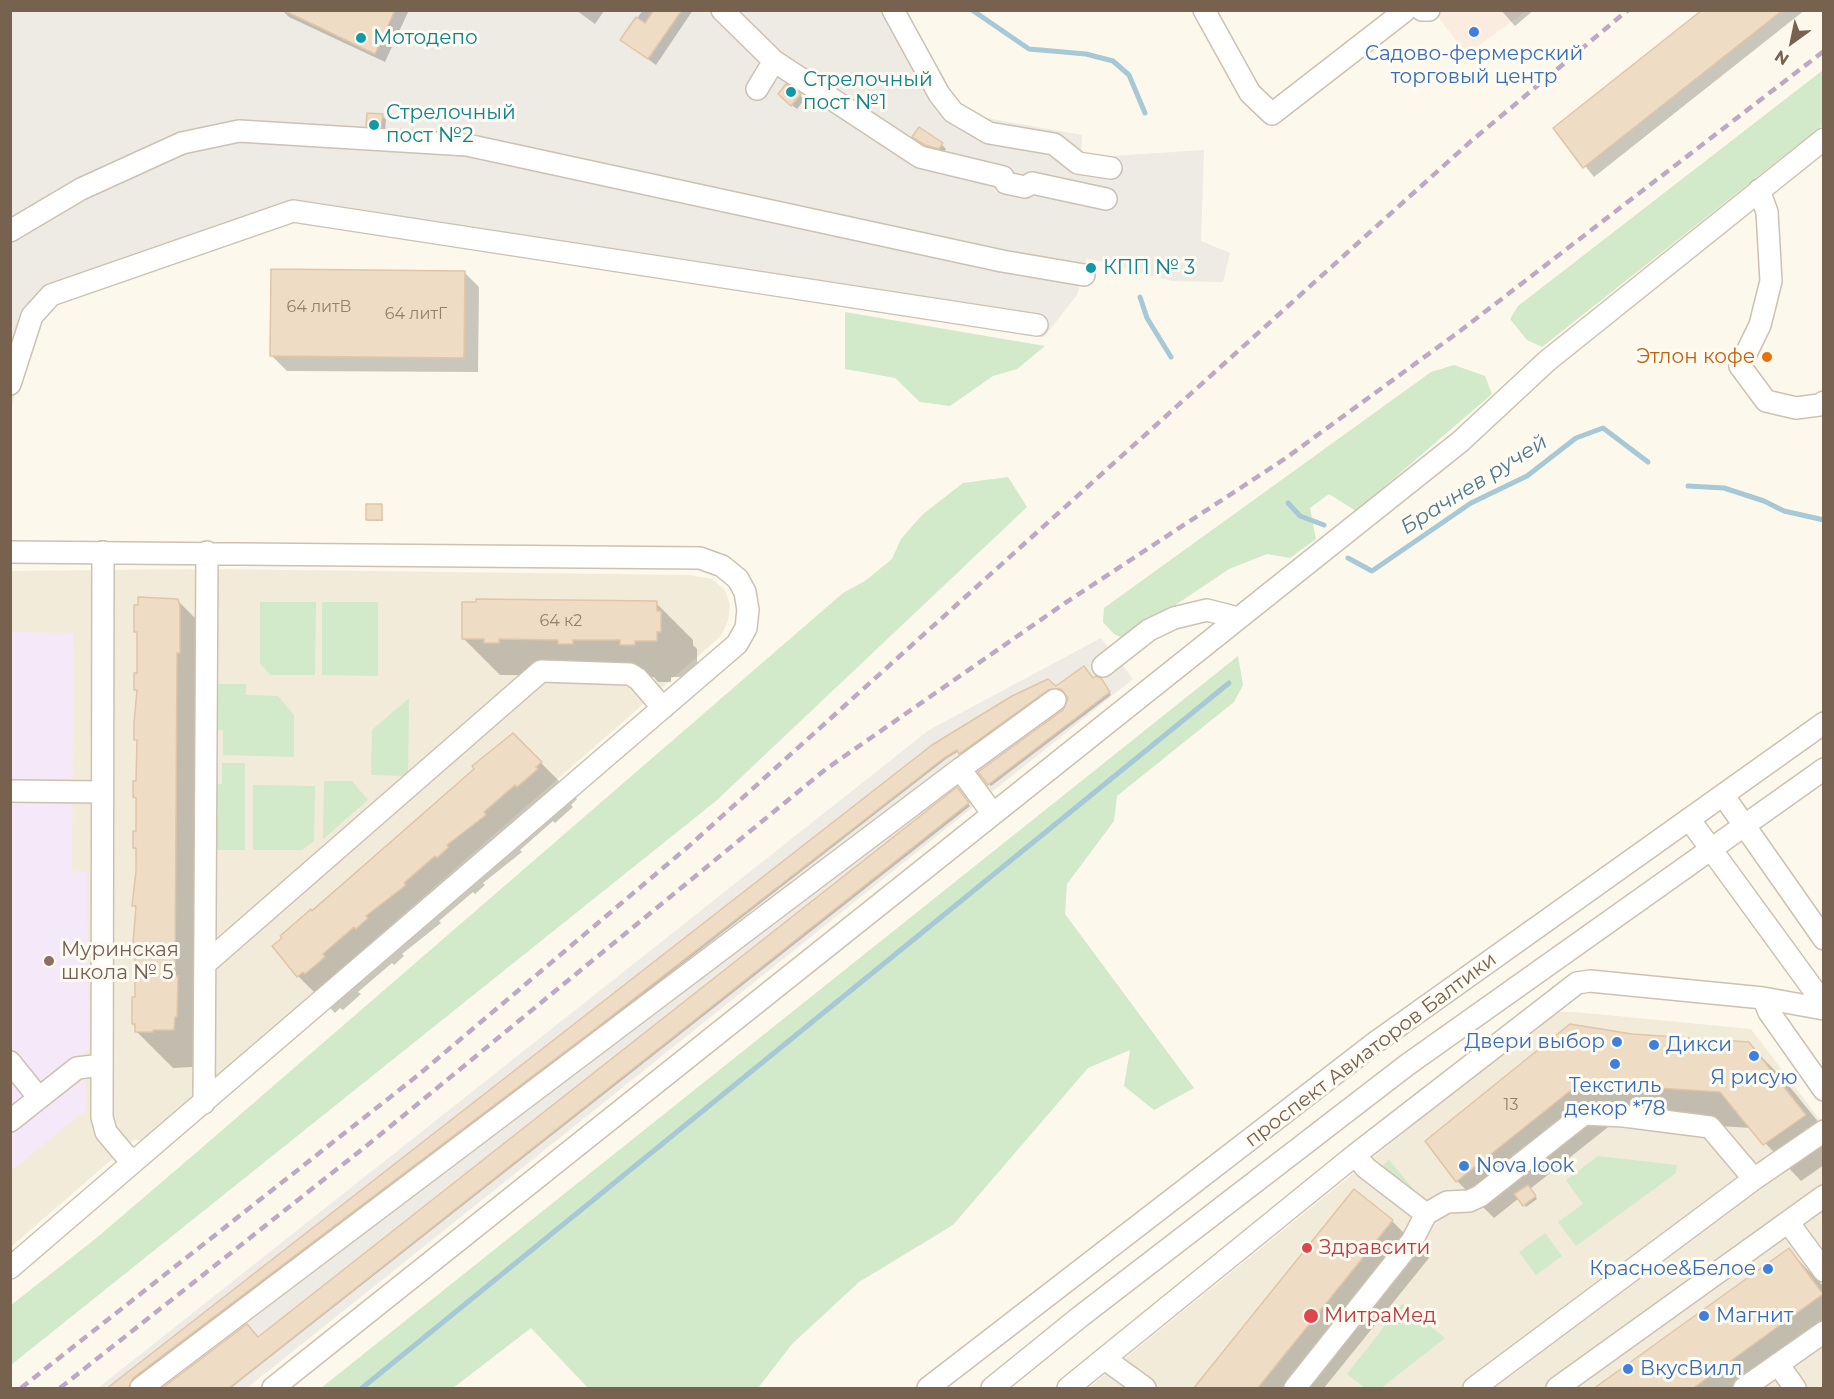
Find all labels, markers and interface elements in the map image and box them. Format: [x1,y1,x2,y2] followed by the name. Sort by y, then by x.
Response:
[1762,12,1822,72] north arrow
[1467,25,1481,39] marker: Садово-фермерский торговый центр
[373,26,478,50] place label: Мотодепо
[354,31,368,45] marker: Мотодепо
[1365,42,1583,89] place label: Садово-фермерский торговый центр
[1771,46,1793,69] text: N
[803,68,933,115] place label: Стрелочный пост №1
[784,85,798,99] marker: Стрелочный пост №1
[386,101,516,148] place label: Стрелочный пост №2
[367,118,381,132] marker: Стрелочный пост №2
[1103,256,1195,280] place label: КПП № 3
[1084,261,1098,275] marker: КПП № 3
[286,297,352,317] house number: 64 литВ
[385,304,447,324] house number: 64 литГ
[1636,345,1755,369] place label: Этлон кофе
[1760,350,1774,364] marker: Этлон кофе
[1396,430,1552,540] water label: Брачнев ручей
[540,611,582,631] house number: 64 к2
[61,938,179,985] place label: Муринская школа № 5
[1241,948,1501,1152] street label: проспект Авиаторов Балтики
[42,954,56,968] marker: Муринская школа № 5
[1464,1030,1605,1054] place label: Двери выбор
[1666,1033,1732,1057] place label: Дикси
[1610,1035,1624,1049] marker: Двери выбор
[1647,1038,1661,1052] marker: Дикси
[1747,1049,1761,1063] marker: Я рисую
[1608,1057,1622,1071] marker: Текстиль декор *78
[1711,1066,1797,1090] place label: Я рисую
[1564,1074,1666,1121] place label: Текстиль декор *78
[1504,1095,1518,1115] house number: 13
[1476,1154,1574,1178] place label: Nova look
[1457,1159,1471,1173] marker: Nova look
[1319,1236,1430,1260] place label: Здравсити
[1300,1241,1314,1255] marker: Здравсити
[1589,1257,1756,1281] place label: Красное&Белое
[1761,1262,1775,1276] marker: Красное&Белое
[1324,1304,1436,1328] place label: МитраМед
[1716,1304,1793,1328] place label: Магнит
[1302,1307,1320,1325] marker: МитраМед
[1697,1309,1711,1323] marker: Магнит
[1640,1357,1742,1381] place label: ВкусВилл
[1621,1362,1635,1376] marker: ВкусВилл

